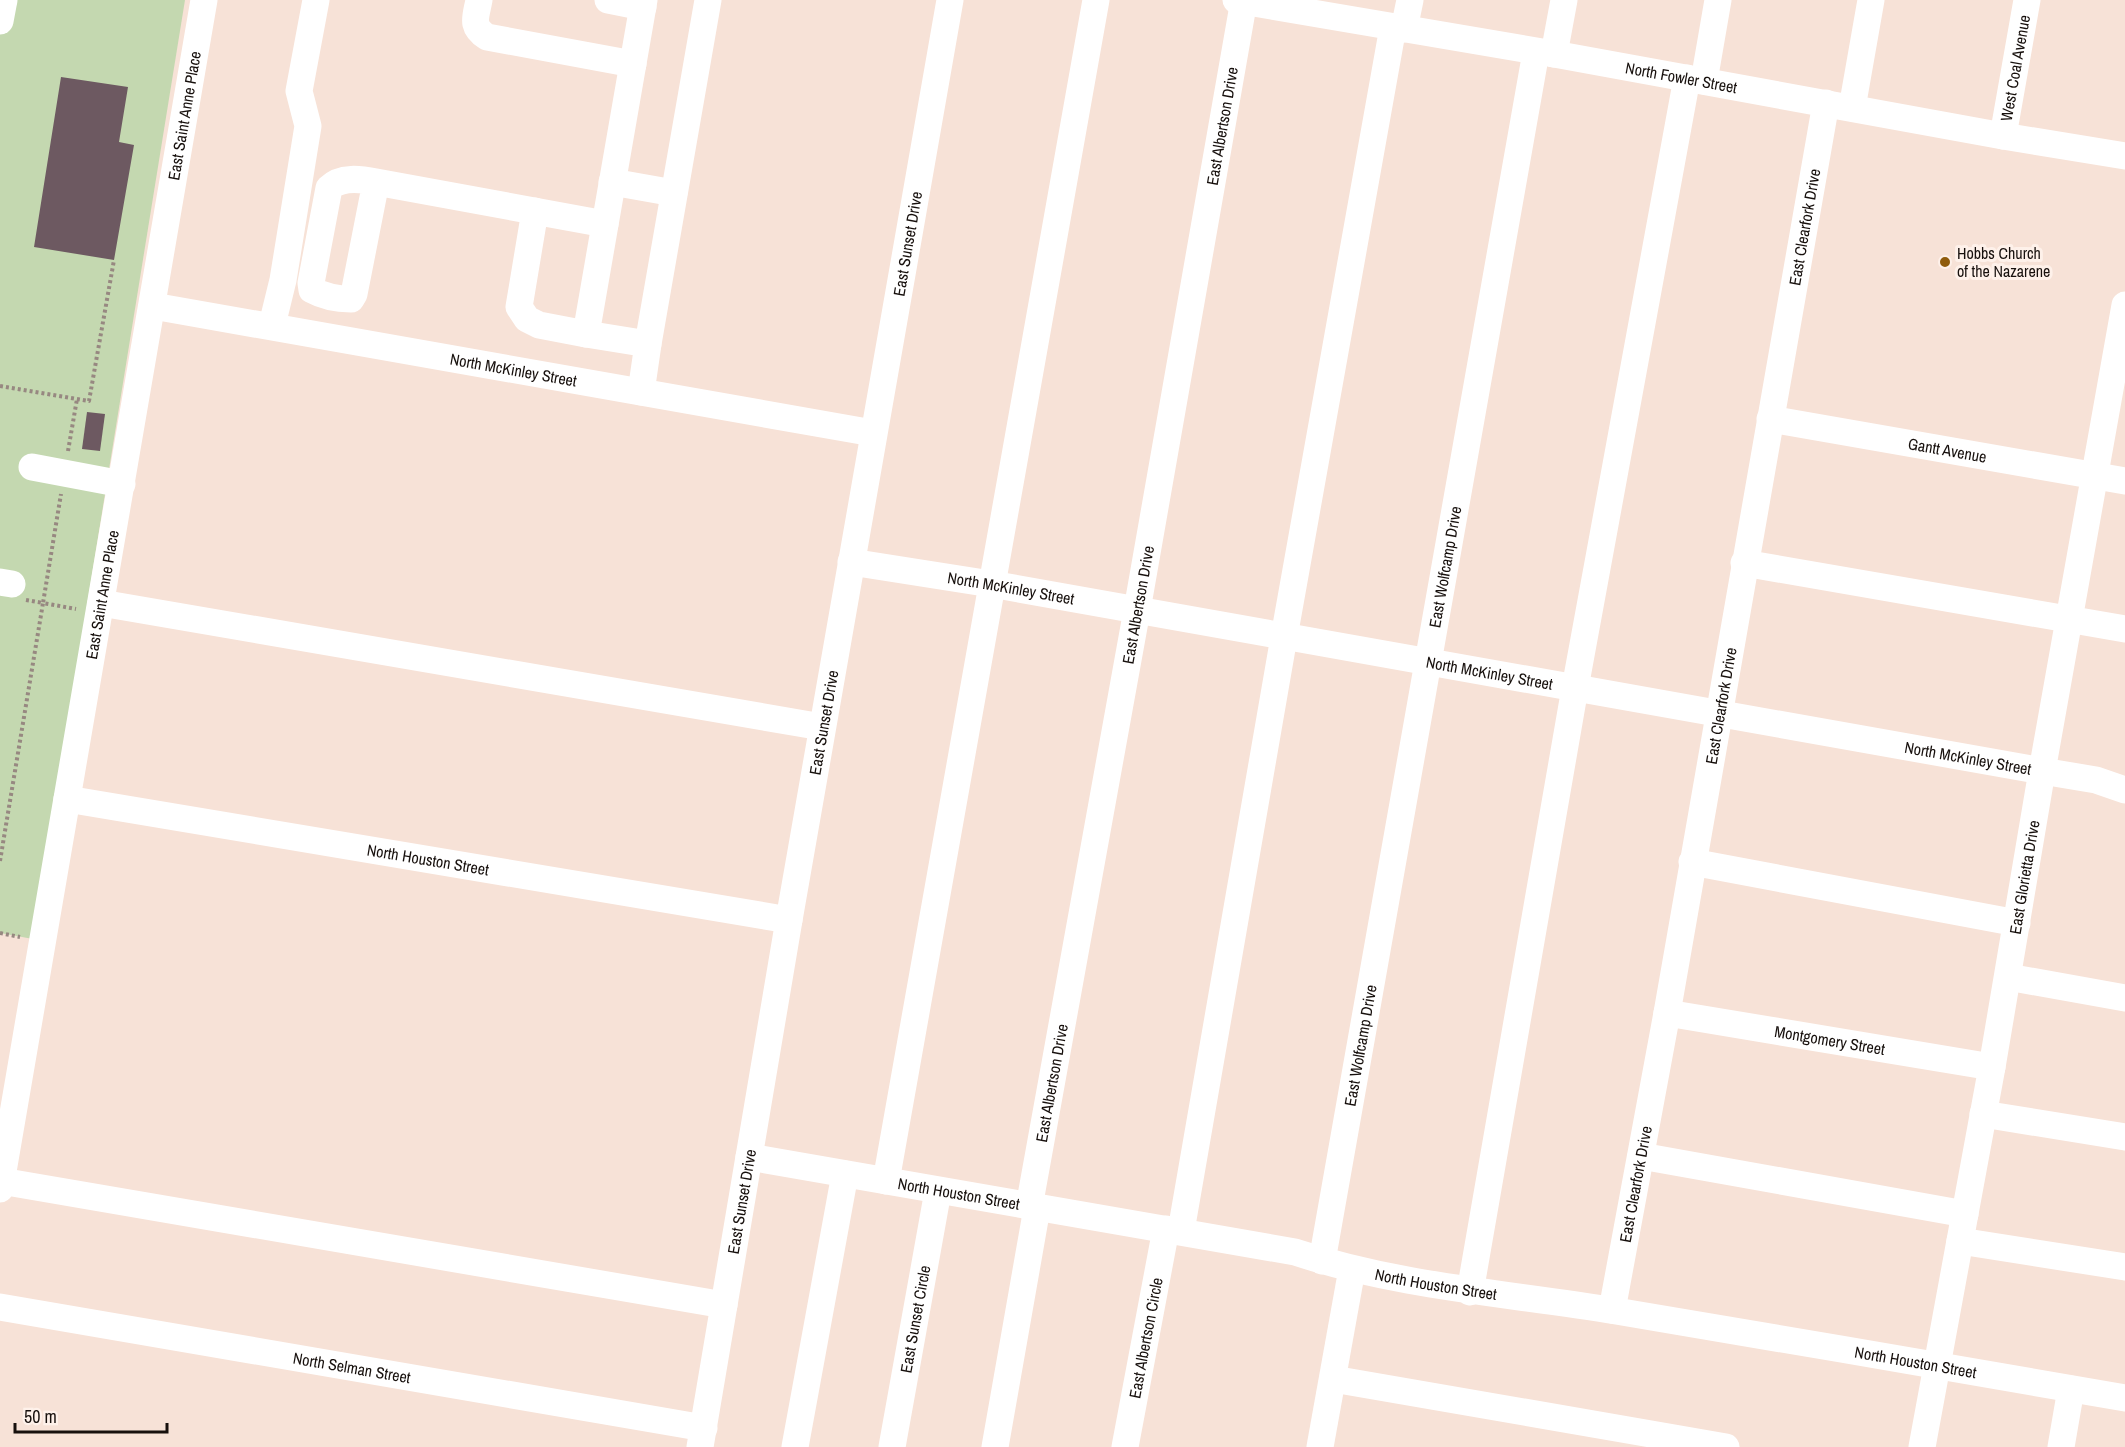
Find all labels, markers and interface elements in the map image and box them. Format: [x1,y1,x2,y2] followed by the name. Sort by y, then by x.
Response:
[1995,13,2035,123] street label: West Coal Avenue
[162,49,206,182] street label: East Saint Anne Place
[1624,56,1739,98] street label: North Fowler Street
[1201,65,1243,187] street label: East Albertson Drive
[1783,167,1825,287] street label: East Clearfork Drive
[887,190,927,298] street label: East Sunset Drive
[1957,242,2050,282] place label: Hobbs Church of the Nazarene
[1938,255,1952,269] marker: Hobbs Church of the Nazarene
[448,348,579,392] street label: North McKinley Street
[1906,432,1988,468] street label: Gantt Avenue
[1423,504,1466,629] street label: East Wolfcamp Drive
[80,528,124,661] street label: East Saint Anne Place
[1116,544,1159,666] street label: East Albertson Drive
[946,566,1076,610] street label: North McKinley Street
[1700,646,1742,766] street label: East Clearfork Drive
[1424,651,1555,695] street label: North McKinley Street
[804,668,844,776] street label: East Sunset Drive
[1903,736,2033,780] street label: North McKinley Street
[2004,818,2045,936] street label: East Glorietta Drive
[365,838,491,881] street label: North Houston Street
[1339,983,1382,1108] street label: East Wolfcamp Drive
[1773,1020,1887,1060] street label: Montgomery Street
[1030,1022,1073,1144] street label: East Albertson Drive
[1614,1124,1657,1244] street label: East Clearfork Drive
[722,1147,761,1255] street label: East Sunset Drive
[896,1172,1022,1215] street label: North Houston Street
[1373,1263,1499,1305] street label: North Houston Street
[895,1264,935,1375] street label: East Sunset Circle
[1123,1276,1168,1400] street label: East Albertson Circle
[1853,1341,1979,1383] street label: North Houston Street
[291,1347,413,1388] street label: North Selman Street
[15,1396,166,1434] scale bar
[24,1404,57,1429] text: 50 m

